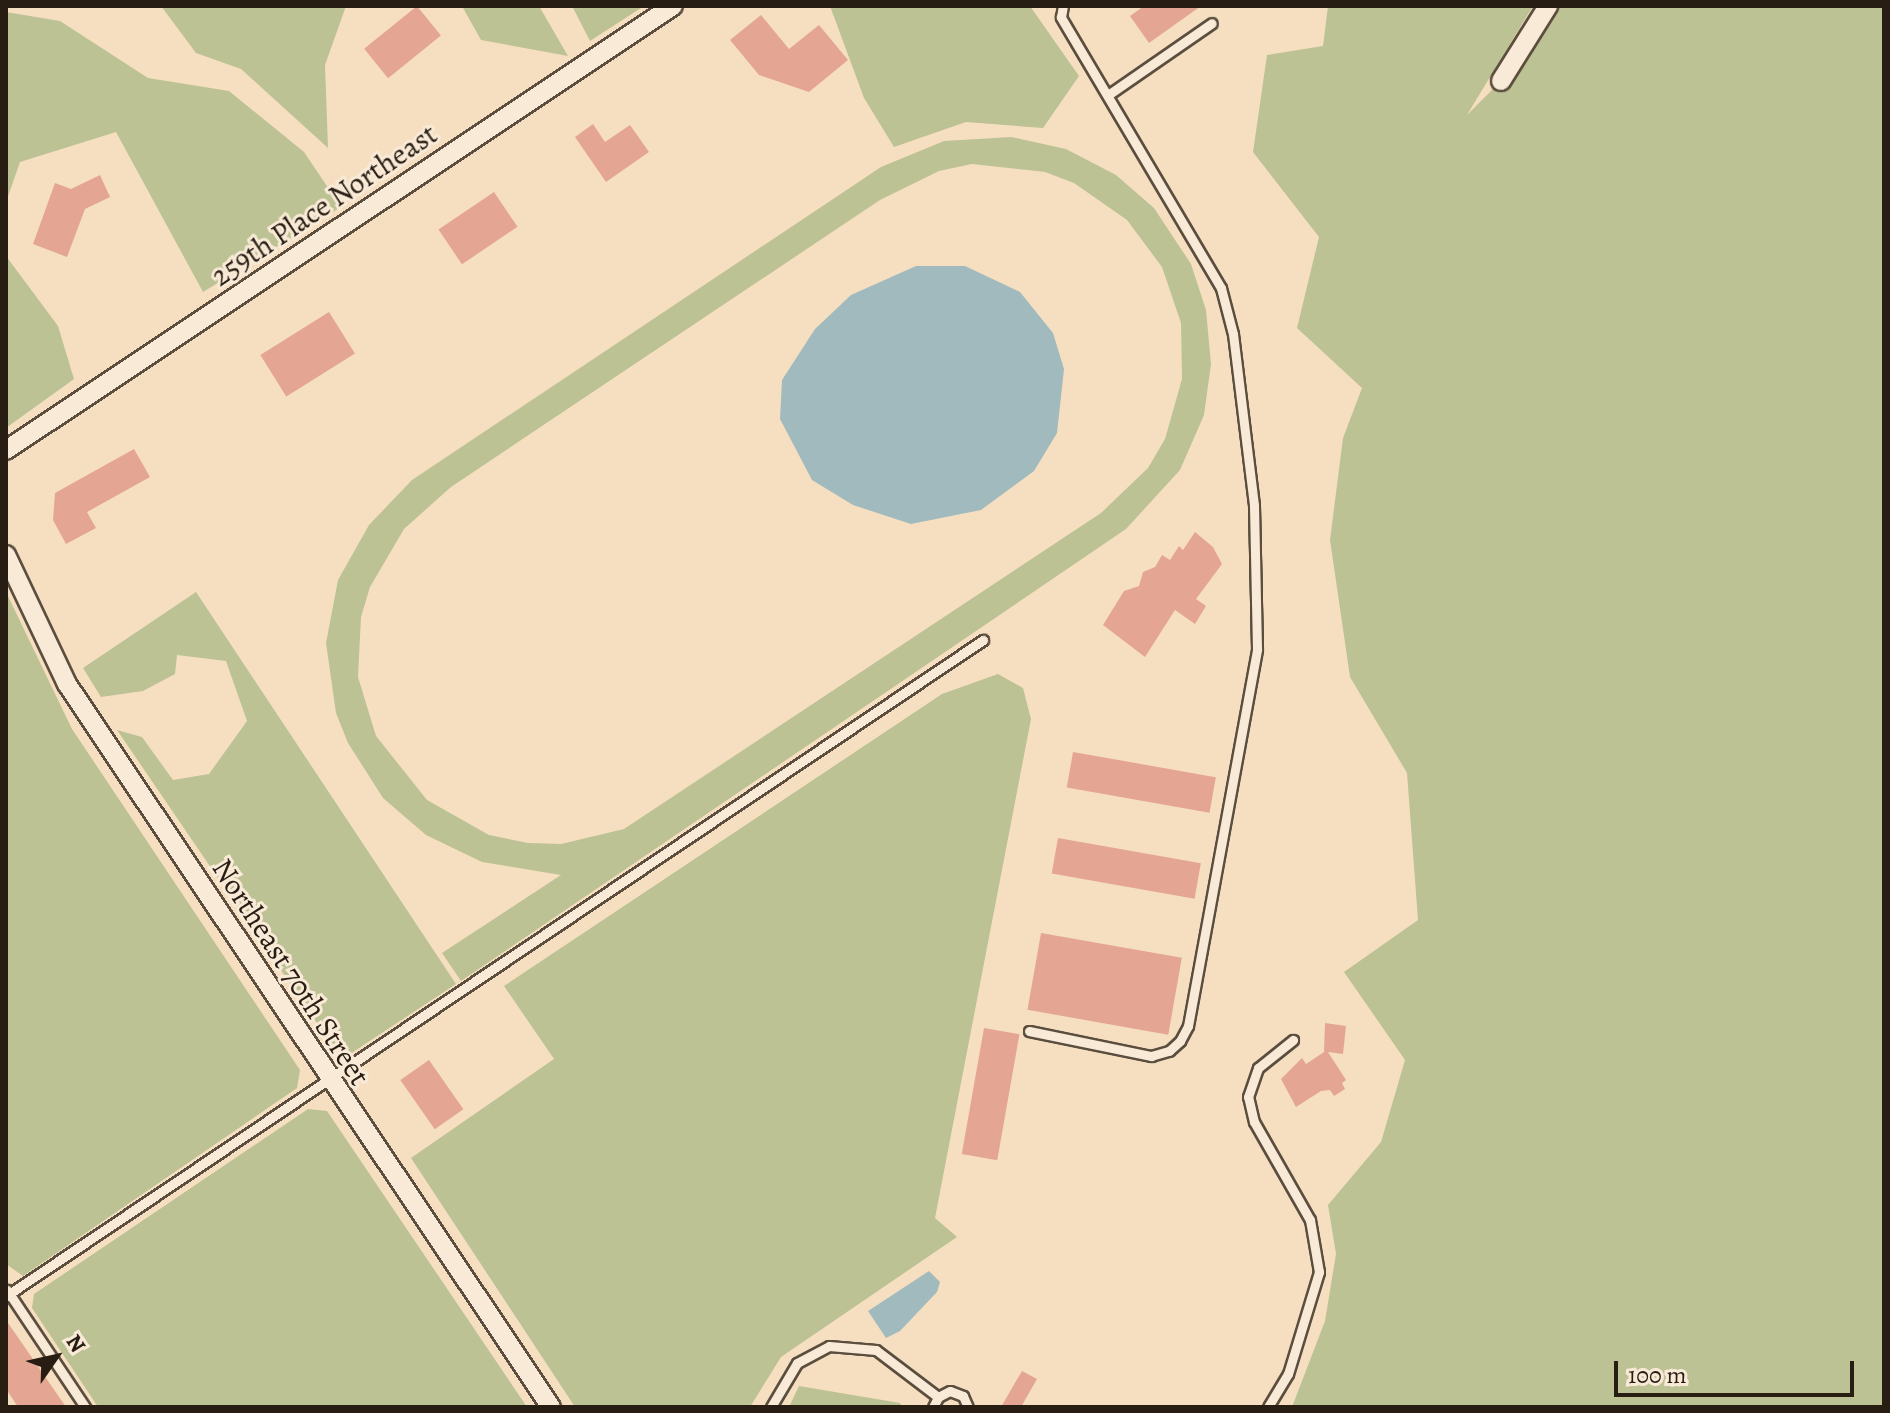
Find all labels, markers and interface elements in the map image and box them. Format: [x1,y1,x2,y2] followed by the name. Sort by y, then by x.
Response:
[204,116,444,294] street label: 259th Place Northeast
[204,852,378,1092] street label: Northeast 70th Street
[16,1317,96,1397] north arrow
[59,1329,93,1359] text: N
[1618,1345,1858,1395] scale bar
[1628,1359,1687,1391] text: 100 m

